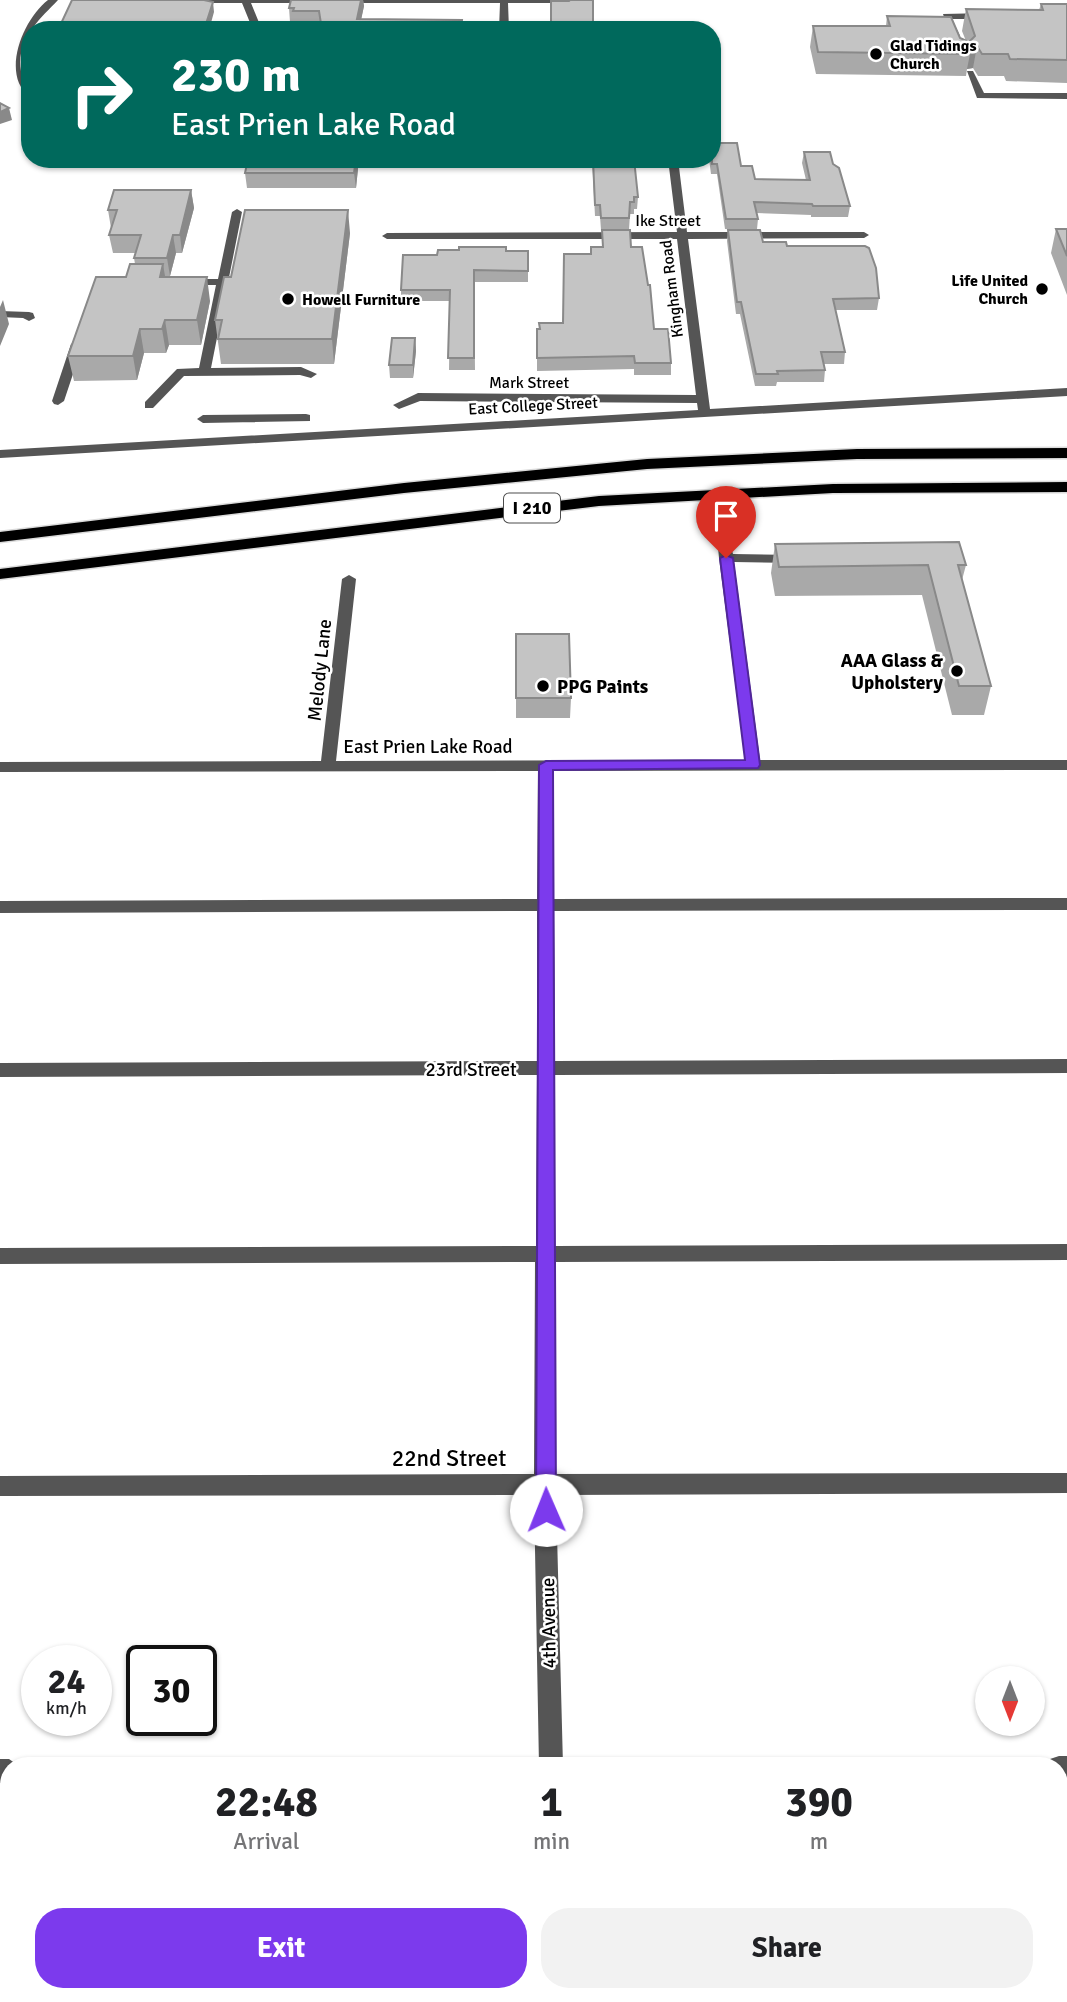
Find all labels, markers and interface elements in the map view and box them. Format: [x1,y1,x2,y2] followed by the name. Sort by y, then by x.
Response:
[890,36,977,74] place label: Glad Tidings Church
[171,45,301,105] text: 230 m
[868,46,884,62] marker: Glad Tidings Church
[56,49,147,140] icon: right
[171,105,456,144] text: East Prien Lake Road
[635,211,701,231] street label: Ike Street
[656,239,688,339] street label: Kingham Road
[951,271,1028,309] place label: Life United Church
[1034,281,1050,297] marker: Life United Church
[302,290,420,310] place label: Howell Furniture
[280,291,296,307] marker: Howell Furniture
[489,373,569,393] street label: Mark Street
[468,393,599,419] street label: East College Street
[696,486,756,558] pin
[504,494,560,522] road number: I 210
[707,497,745,535] icon: arrive
[303,618,337,722] street label: Melody Lane
[841,649,944,695] place label: AAA Glass & Upholstery
[949,663,965,679] marker: AAA Glass & Upholstery
[557,675,648,699] place label: PPG Paints
[535,678,551,694] marker: PPG Paints
[343,735,513,759] street label: East Prien Lake Road
[425,1058,517,1082] street label: 23rd Street
[392,1444,506,1473] street label: 22nd Street
[509,1473,583,1547] position arrow
[536,1577,562,1669] street label: 4th Avenue
[126,1645,217,1736] speed limit sign: 30
[48,1660,85,1703] text: 24
[975,1666,1045,1736] north arrow
[975,1666,1045,1736] map controls
[46,1697,87,1719] text: km/h
[215,1777,318,1828] text: 22:48
[540,1777,563,1828] text: 1
[785,1777,853,1828] text: 390
[233,1827,300,1856] text: Arrival
[533,1827,570,1856] text: min
[810,1827,828,1856] text: m
[35,1908,527,1988] button: Exit
[541,1908,1033,1988] button: Share

